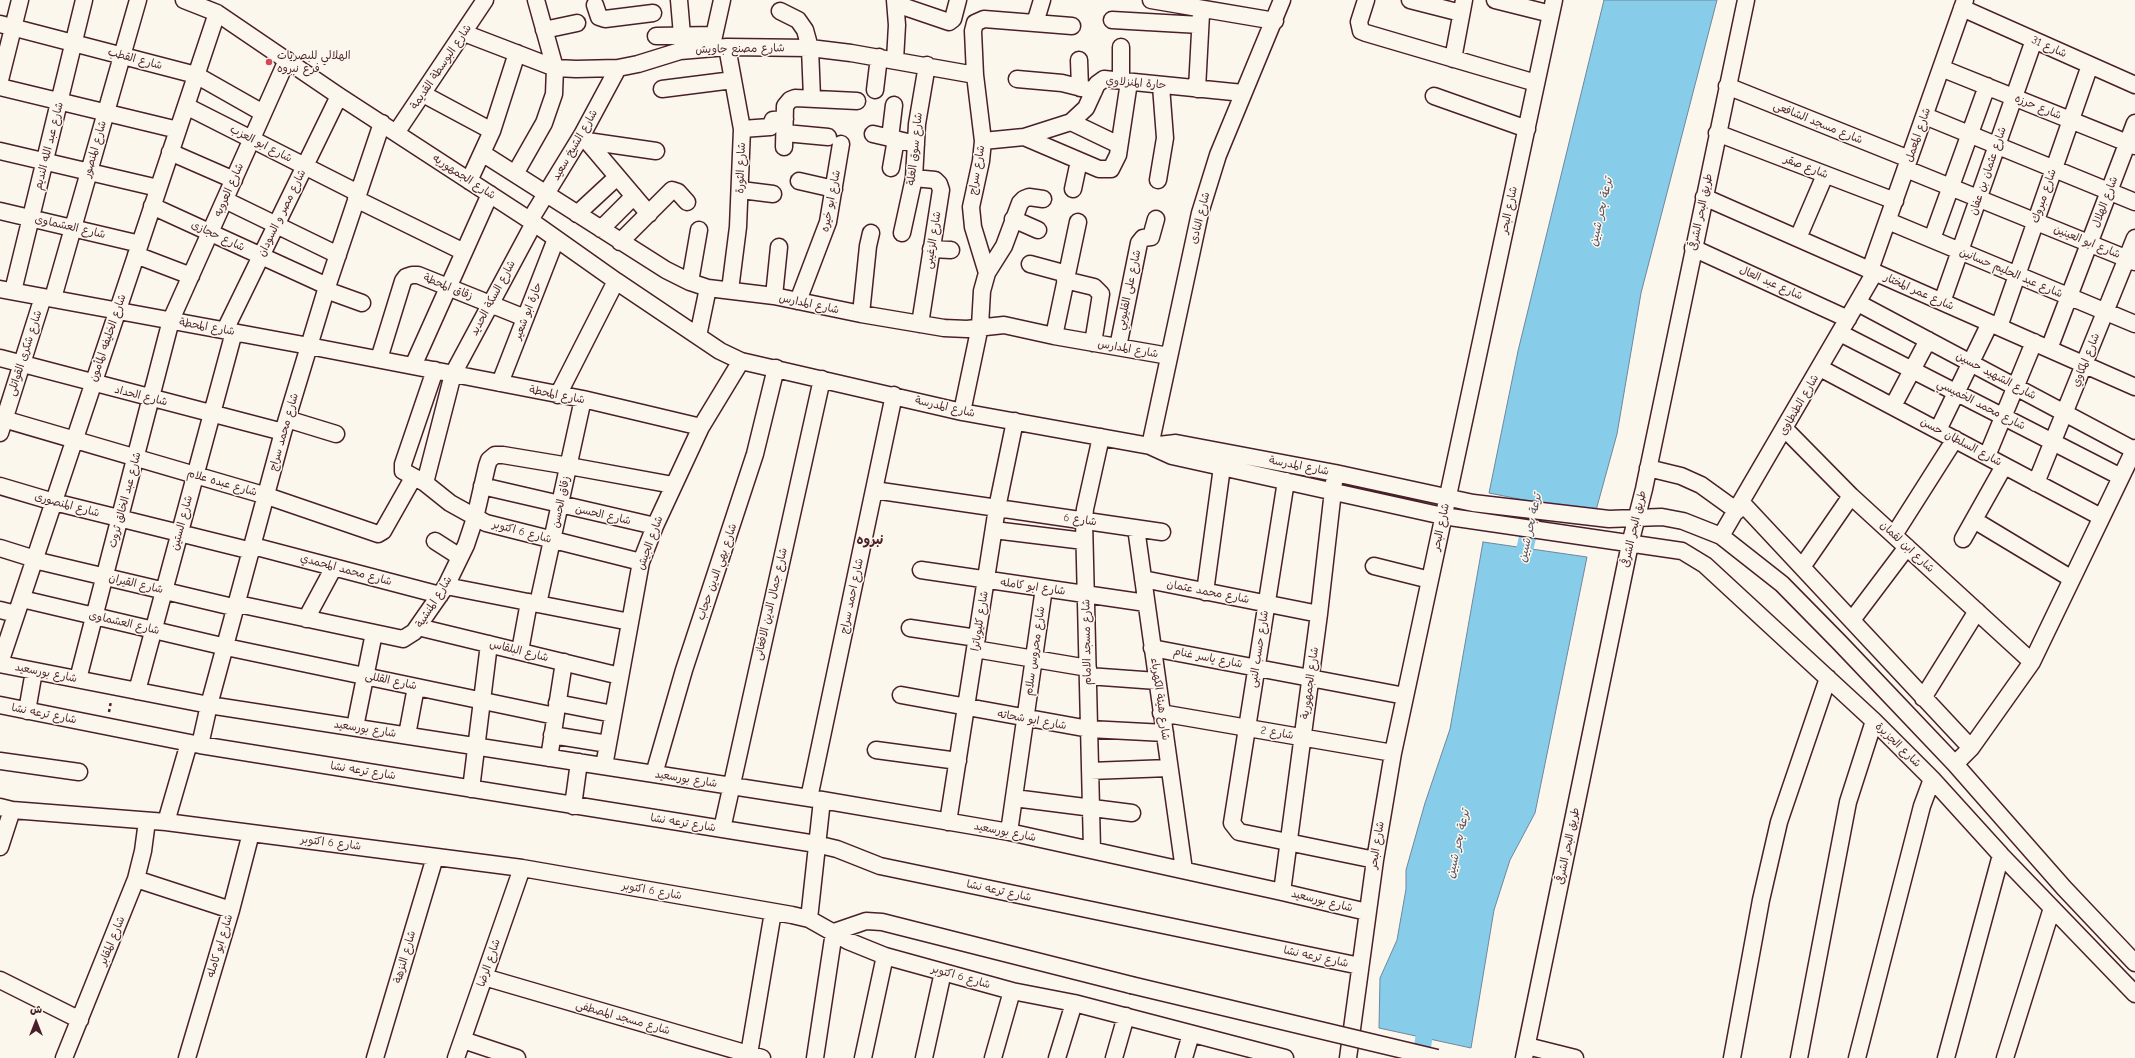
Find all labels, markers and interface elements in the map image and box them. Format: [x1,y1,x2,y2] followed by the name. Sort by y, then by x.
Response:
[408,22,474,112] street label: شارع البوسطة القديمة
[2029,33,2069,61] street label: شارع 31
[695,42,785,56] street label: شارع مصنع جاويش
[106,45,164,73] street label: شارع القطب
[277,49,351,75] place label: الهلالي للبصريات فرع نبروه
[264,57,274,67] marker: الهلالي للبصريات فرع نبروه
[1105,74,1167,92] street label: حارة المنزلاوي
[2013,92,2063,122] street label: شارع حرزه
[1771,99,1865,147] street label: شارع مسجد الشافعى
[32,101,66,191] street label: شارع عبد الله النديم
[1903,106,1933,164] street label: شارع المعمل
[549,107,601,183] street label: شارع الشيخ سعيد
[905,112,925,186] street label: شارع سوق الغلة
[81,119,109,179] street label: شارع المنصور
[228,123,294,165] street label: شارع ابو العزب
[1967,125,2009,217] street label: شارع عثمان بن عفان
[734,142,748,194] street label: شارع الثورة
[966,144,988,196] street label: شارع سراج
[430,152,498,202] street label: شارع الجمهوريه
[1782,153,1830,181] street label: شارع صقر
[211,161,247,219] street label: شارع العروبه
[255,167,309,259] street label: شارع مصر و السودان
[2029,167,2059,225] street label: شارع مبروك
[819,169,843,233] street label: شارع ابو خيره
[1686,172,1716,252] street label: طريق البحر الشرقى
[2089,175,2121,229] street label: شارع الهلال
[1586,176,1616,248] water label: ترعة بحر شبين
[1498,185,1520,235] street label: شارع البحر
[1187,191,1213,245] street label: شارع النادى
[922,210,944,270] street label: شارع الزغيبى
[33,212,107,242] street label: شارع العشماوى
[189,218,247,254] street label: شارع حجازى
[2052,223,2122,261] street label: شارع ابو العينين
[1957,245,2065,301] street label: شارع عبد الحليم حسانين
[1114,249,1144,331] street label: شارع على القليوبي
[468,258,518,338] street label: شارع السكة الحديد
[1737,263,1805,303] street label: شارع عبد العال
[421,271,475,303] street label: زقاق المحطة
[1882,271,1956,313] street label: شارع عمر المختار
[511,281,545,341] street label: حارة ابو شعير
[778,291,840,317] street label: شارع المدارس
[87,293,129,383] street label: شارع الخليفه المأمون
[5,309,45,397] street label: شارع شكرى القواتلى
[178,316,236,338] street label: شارع المحطة
[2069,331,2103,389] street label: شارع المكاوي
[1097,337,1159,361] street label: شارع المدارس
[1954,349,2038,403] street label: شارع الشهيد حسين
[1776,372,1822,438] street label: شارع الطنطاوى
[1935,377,2027,433] street label: شارع محمد الخميسي
[113,383,169,409] street label: شارع الحداد
[528,383,586,407] street label: شارع المحطة
[267,392,301,472] street label: شارع محمد سراج
[914,394,976,420] street label: شارع المدرسة
[1918,415,2004,469] street label: شارع السلطان حسن
[106,451,144,549] street label: شارع عبد الخالق ثروت
[1268,454,1330,478] street label: شارع المدرسة
[185,467,259,499] street label: شارع عبده علام
[549,475,573,529] street label: زقاق الحسن
[1619,489,1649,569] street label: طريق البحر الشرقى
[33,490,101,520] street label: شارع المنصورى
[1515,492,1545,564] water label: ترعة بحر شبين
[168,494,196,552] street label: شارع الستين
[574,502,632,528] street label: شارع الحسن
[1430,502,1452,552] street label: شارع البحر
[1063,511,1097,529] street label: شارع 6
[634,514,666,572] street label: شارع الجيش
[491,518,553,546] street label: شارع 6 اكتوبر
[1877,519,1937,575] street label: شارع ابن لقمان
[694,522,740,622] street label: شارع بهي الدين حجاب
[857,532,883,548] district label: نبروه
[752,547,790,661] street label: شارع جمال الدين الافغانى
[299,551,393,589] street label: شارع محمد المحمدي
[838,557,866,635] street label: شارع احمد سراج
[108,571,164,597] street label: شارع القيران
[413,574,455,630] street label: شارع المنشية
[1000,576,1066,598] street label: شارع ابو كامله
[1166,578,1250,606] street label: شارع محمد عثمان
[969,590,991,652] street label: شارع كليوباترا
[1080,599,1094,685] street label: شارع مسجد الامام
[1022,605,1048,697] street label: شارع محروس سلام
[87,608,161,638] street label: شارع العشماوى
[1246,609,1272,689] street label: شارع حسب النبى
[488,637,550,665] street label: شارع البلقاس
[1172,645,1244,671] street label: شارع ياسر غنام
[1298,646,1322,720] street label: شارع الجمهورية
[1148,657,1172,741] street label: شارع هيئة الكهرباء
[14,661,78,685] street label: شارع بورسعيد
[364,669,418,693] street label: شارع القللى
[10,701,78,727] street label: شارع ترعه نشا
[996,707,1068,733] street label: شارع ابو شحاته
[333,718,397,740] street label: شارع بورسعيد
[1872,720,1924,770] street label: شارع الجزيرة
[1259,724,1295,742] street label: شارع 2
[329,759,397,783] street label: شارع ترعه نشا
[654,768,718,790] street label: شارع بورسعيد
[1553,806,1583,886] street label: طريق البحر الشرقى
[1443,808,1473,880] water label: ترعة بحر شبين
[649,811,717,835] street label: شارع ترعه نشا
[973,820,1037,844] street label: شارع بورسعيد
[1367,820,1387,870] street label: شارع البحر
[300,833,362,853] street label: شارع 6 اكتوبر
[965,878,1033,904] street label: شارع ترعه نشا
[621,879,683,903] street label: شارع 6 اكتوبر
[1290,887,1354,915] street label: شارع بورسعيد
[204,913,236,979] street label: شارع ابو كامله
[96,915,128,967] street label: شارع المقابر
[391,929,419,985] street label: شارع النزهة
[475,937,503,989] street label: شارع الرضا
[1282,944,1350,970] street label: شارع ترعه نشا
[930,962,992,992] street label: شارع 6 اكتوبر
[574,998,672,1038] street label: شارع مسجد المصطفى
[16,1002,56,1042] north arrow
[30,1003,42,1016] text: ش

